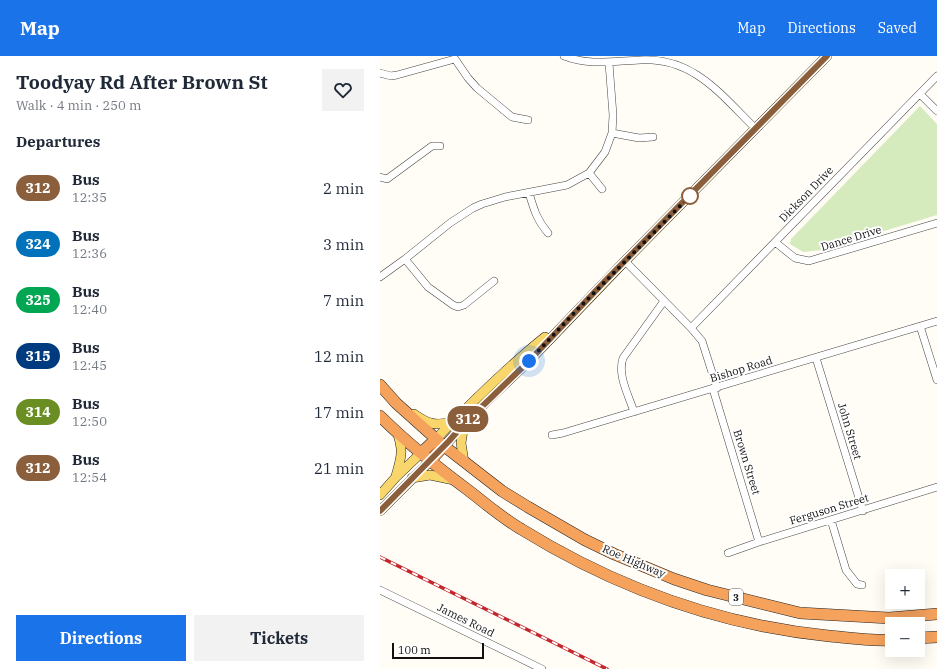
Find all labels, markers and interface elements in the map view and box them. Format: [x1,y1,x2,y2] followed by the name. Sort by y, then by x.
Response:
[20,16,60,40] text: Map
[737,19,766,37] text: Map
[788,19,856,37] text: Directions
[878,19,917,37] text: Saved
[322,69,364,111] button: heart
[16,70,268,94] text: Toodyay Rd After Brown St
[16,97,141,114] text: Walk · 4 min · 250 m
[16,132,100,151] text: Departures
[776,163,836,225] street label: Dickson Drive
[72,170,100,189] text: Bus
[25,179,51,197] text: 312
[323,179,364,198] text: 2 min
[681,187,699,205] unlabelled marker
[72,189,107,206] text: 12:35
[819,222,883,254] street label: Dance Drive
[72,226,100,245] text: Bus
[25,235,51,253] text: 324
[323,235,364,254] text: 3 min
[72,245,107,262] text: 12:36
[72,282,100,301] text: Bus
[25,291,51,309] text: 325
[323,291,364,310] text: 7 min
[72,301,107,318] text: 12:40
[72,338,100,357] text: Bus
[25,347,51,365] text: 315
[314,347,364,366] text: 12 min
[519,351,539,371] your location
[708,353,774,385] street label: Bishop Road
[72,357,107,374] text: 12:45
[72,394,100,413] text: Bus
[835,401,865,461] street label: John Street
[25,403,51,421] text: 314
[314,403,364,422] text: 17 min
[445,406,491,432] line badge: 312
[455,410,481,428] text: 312
[72,413,107,430] text: 12:50
[730,428,764,496] street label: Brown Street
[72,450,100,469] text: Bus
[25,459,51,477] text: 312
[314,459,364,478] text: 21 min
[72,469,107,486] text: 12:54
[788,490,870,528] street label: Ferguson Street
[600,541,668,581] street label: Roe Highway
[885,569,925,657] map controls
[885,569,925,609] button: +
[729,589,743,605] road number: 3
[435,600,497,640] street label: James Road
[16,615,186,661] button: Directions
[194,615,364,661] button: Tickets
[885,617,925,657] button: −
[392,641,484,660] scale bar
[398,643,431,657] text: 100 m

